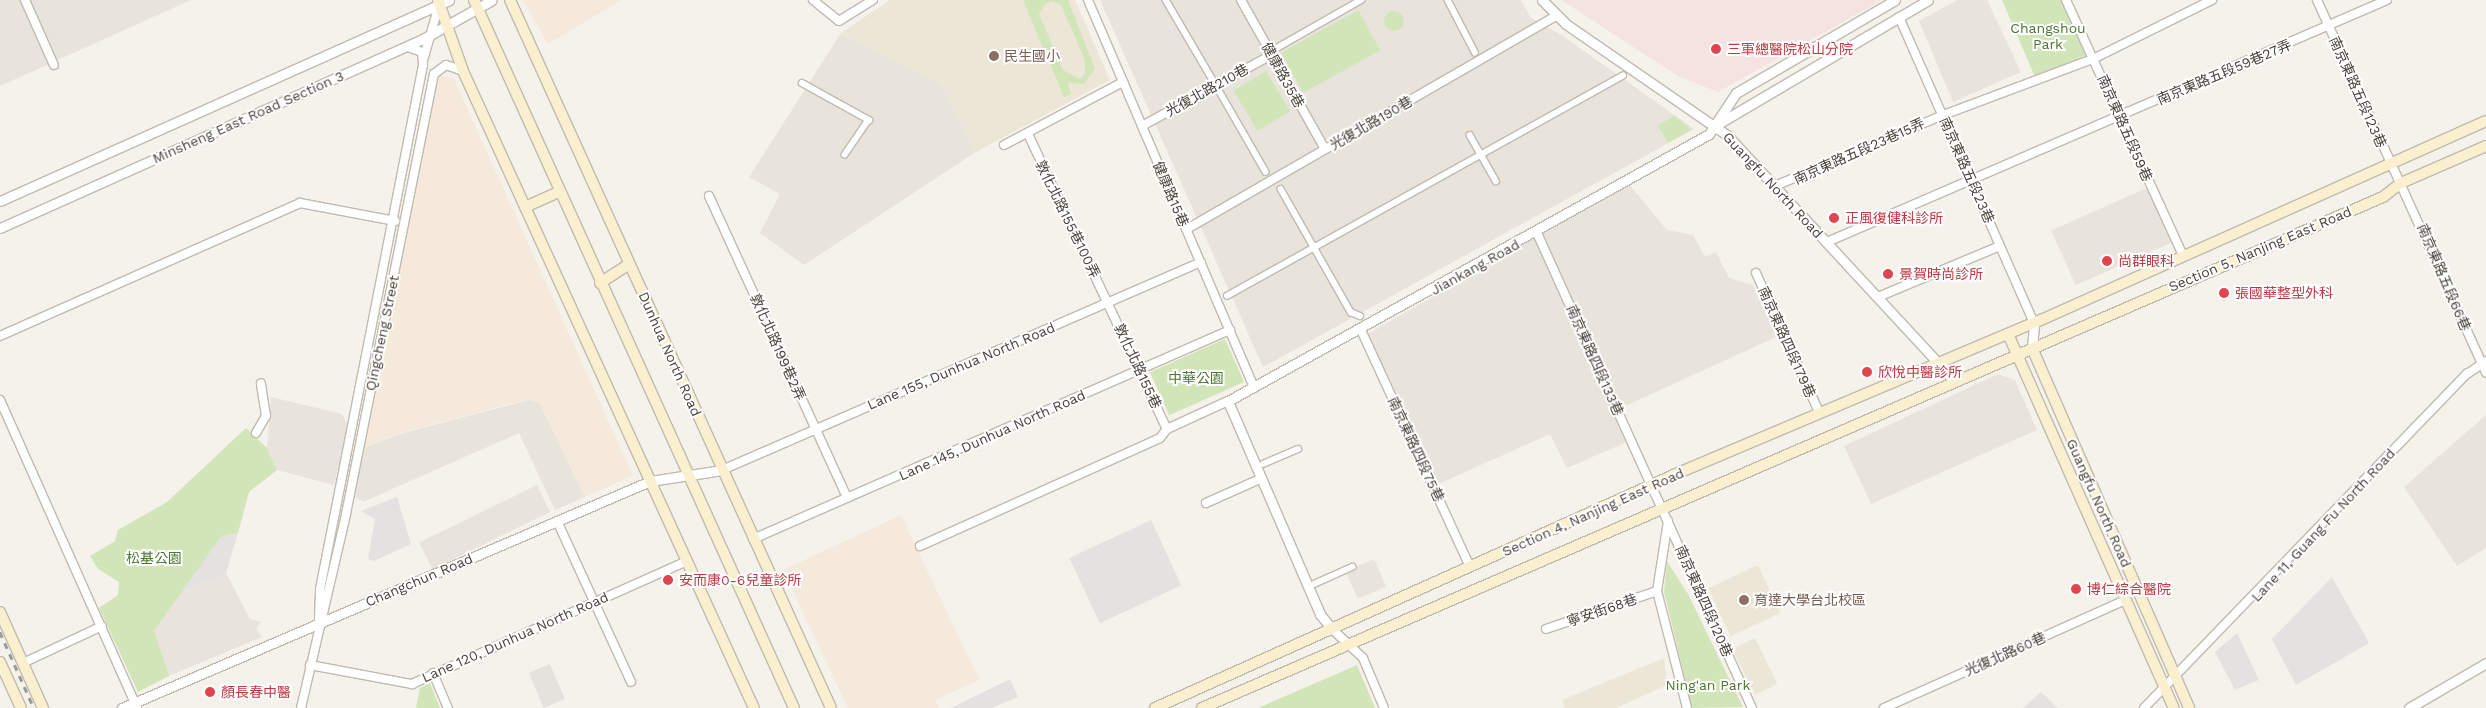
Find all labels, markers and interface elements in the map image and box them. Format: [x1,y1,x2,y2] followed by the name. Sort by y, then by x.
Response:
[2010,20,2086,52] park label: Changshou Park
[2326,34,2390,150] street label: 南京東路五段123巷
[2154,36,2294,108] street label: 南京東路五段59巷27弄
[1258,39,1308,111] street label: 健康路35巷
[1727,41,1853,57] place label: 三軍總醫院松山分院
[1709,42,1723,56] marker: 三軍總醫院松山分院
[1004,48,1060,64] place label: 民生國小
[988,50,1000,62] marker: 民生國小
[1163,60,1251,120] street label: 光復北路210巷
[150,67,346,167] street label: Minsheng East Road Section 3
[2094,72,2156,184] street label: 南京東路五段59巷
[1327,93,1415,153] street label: 光復北路190巷
[1791,114,1927,188] street label: 南京東路五段23巷15弄
[1936,114,1998,226] street label: 南京東路五段23巷
[1719,128,1827,242] street label: Guangfu North Road
[1032,158,1104,280] street label: 敦化北路155巷100弄
[1150,159,1192,229] street label: 健康路15巷
[2166,203,2354,295] street label: Section 5, Nanjing East Road
[1845,210,1943,226] place label: 正風復健科診所
[1827,211,1841,225] marker: 正風復健科診所
[2414,221,2474,333] street label: 南京東路五段66巷
[1428,236,1522,298] street label: Jiankang Road
[2118,253,2174,269] place label: 尚群眼科
[2100,254,2114,268] marker: 尚群眼科
[1899,266,1983,282] place label: 景賀時尚診所
[1881,267,1895,281] marker: 景賀時尚診所
[362,274,402,392] street label: Qingcheng Street
[1755,284,1819,400] street label: 南京東路四段179巷
[2235,285,2333,301] place label: 張國華整型外科
[2217,286,2231,300] marker: 張國華整型外科
[635,289,705,419] street label: Dunhua North Road
[747,291,809,403] street label: 敦化北路199巷2弄
[1563,302,1627,418] street label: 南京東路四段133巷
[864,319,1058,413] street label: Lane 155, Dunhua North Road
[1111,321,1165,411] street label: 敦化北路155巷
[1878,364,1962,380] place label: 欣悅中醫診所
[1860,365,1874,379] marker: 欣悅中醫診所
[1168,370,1224,386] park label: 中華公園
[896,386,1088,484] street label: Lane 145, Dunhua North Road
[1384,394,1448,504] street label: 南京東路四段75巷
[2063,436,2135,570] street label: Guangfu North Road
[2247,445,2399,605] street label: Lane 11, Guang Fu North Road
[1499,464,1687,560] street label: Section 4, Nanjing East Road
[1672,543,1736,659] street label: 南京東路四段120巷
[126,550,182,566] park label: 松基公園
[363,550,475,610] street label: Changchun Road
[679,572,801,588] place label: 安而康0-6兒童診所
[661,573,675,587] marker: 安而康0-6兒童診所
[2087,581,2171,597] place label: 博仁綜合醫院
[2069,582,2083,596] marker: 博仁綜合醫院
[419,588,611,686] street label: Lane 120, Dunhua North Road
[1565,590,1639,630] street label: 寧安街68巷
[1754,592,1866,608] place label: 育達大學台北校區
[1738,594,1750,606] marker: 育達大學台北校區
[1962,629,2048,679] street label: 光復北路60巷
[1666,677,1750,693] park label: Ning'an Park
[221,684,291,700] place label: 顏長春中醫
[203,685,217,699] marker: 顏長春中醫

